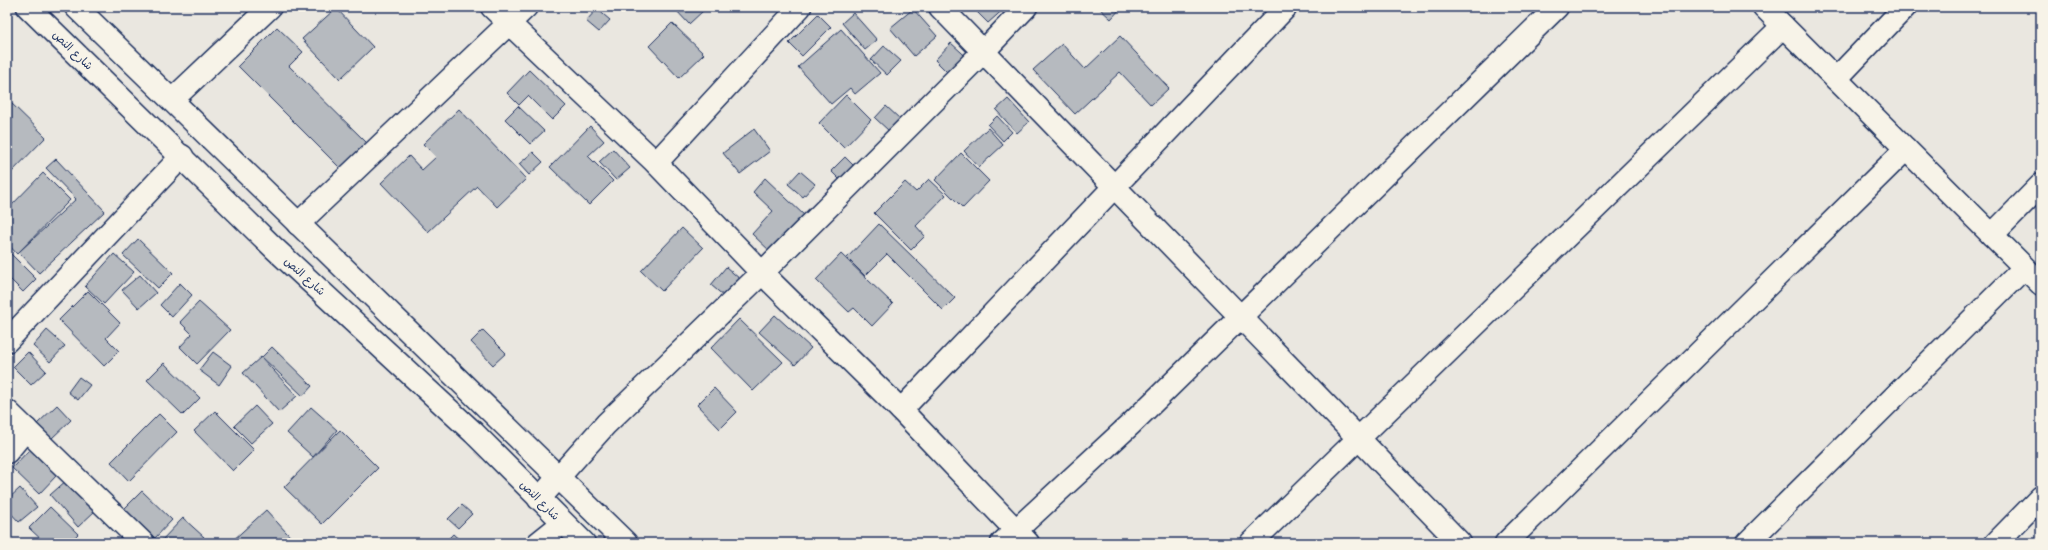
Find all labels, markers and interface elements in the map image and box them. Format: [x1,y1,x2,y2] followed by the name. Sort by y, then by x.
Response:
[49,27,96,74] street label: شارع النص
[280,254,328,300] street label: شارع النص
[516,477,563,524] street label: شارع النص

